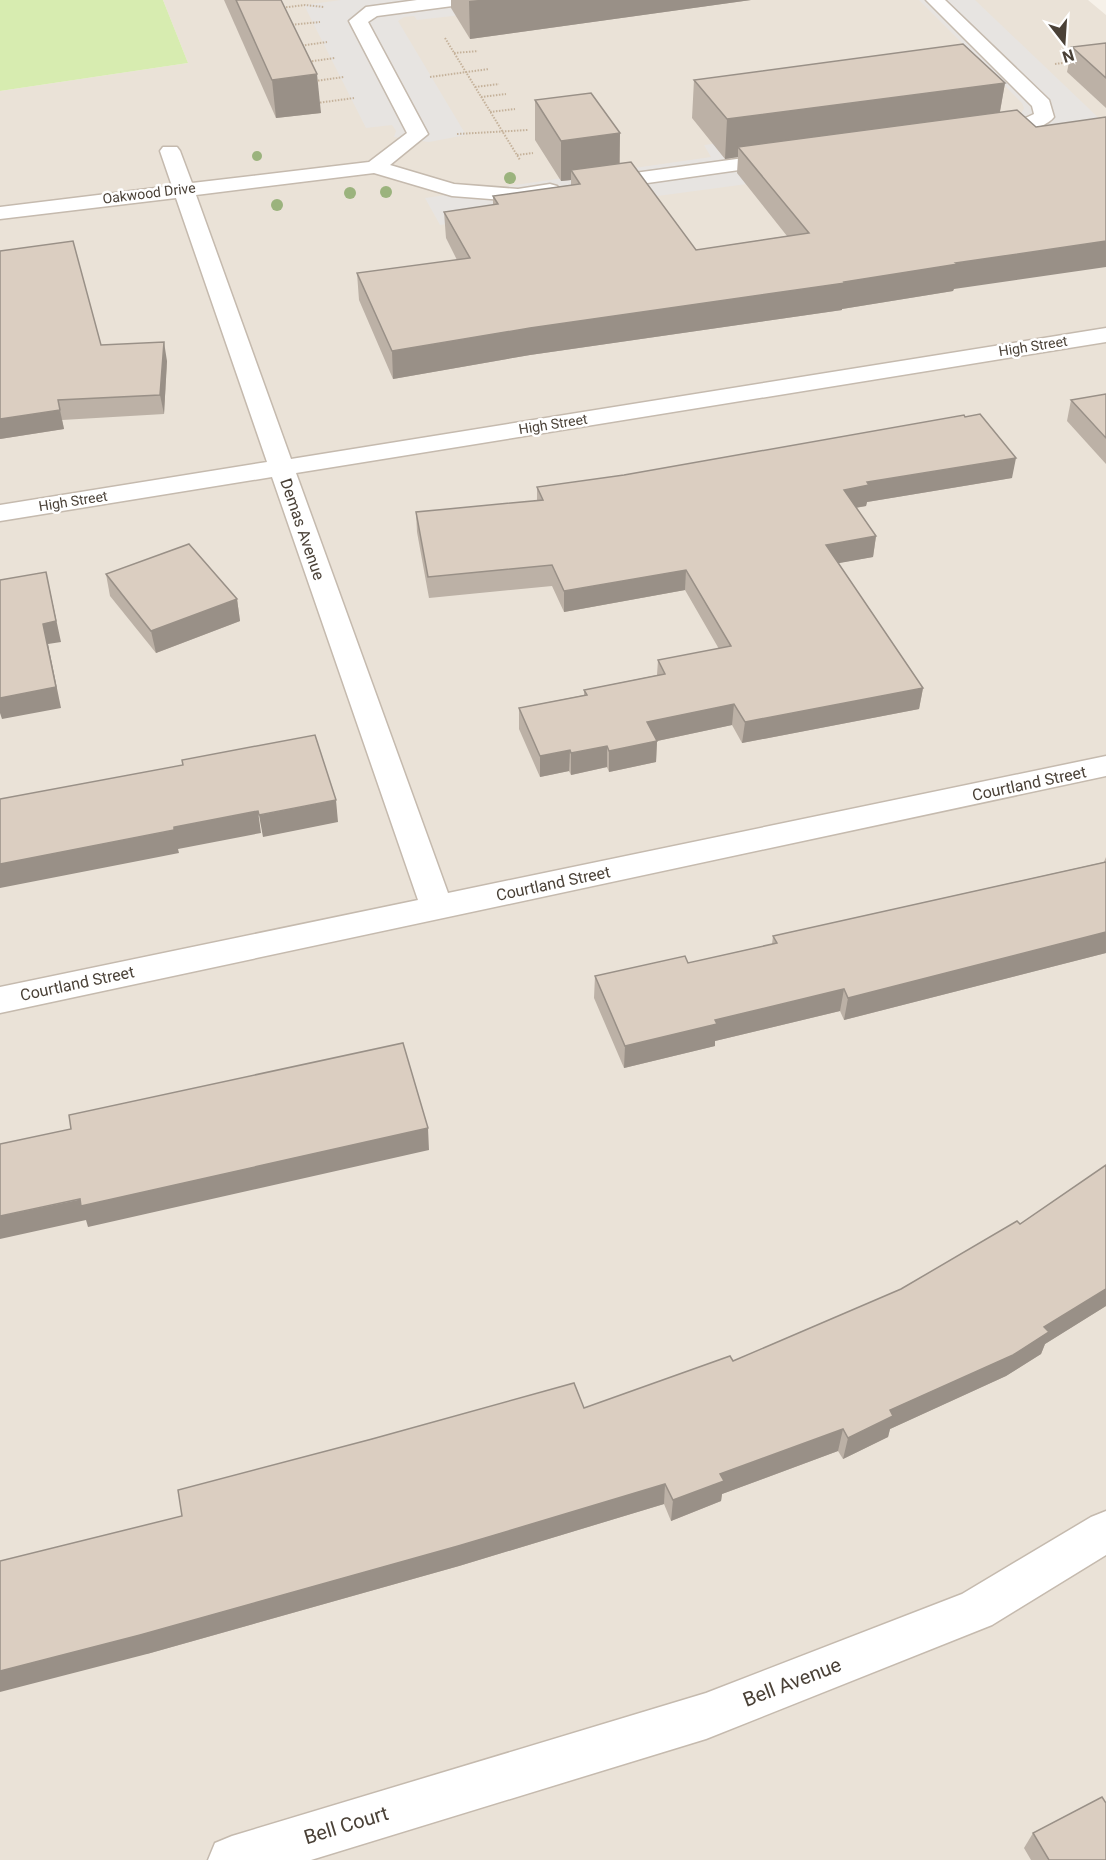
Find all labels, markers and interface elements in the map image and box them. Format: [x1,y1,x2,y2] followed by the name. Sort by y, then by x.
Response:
[1034,12,1094,72] north arrow
[1060,45,1076,67] text: N
[102,179,196,207] street label: Oakwood Drive
[997,333,1069,359] street label: High Street
[517,411,589,437] street label: High Street
[276,476,329,582] street label: Demas Avenue
[37,488,109,514] street label: High Street
[970,762,1088,805] street label: Courtland Street
[494,862,612,905] street label: Courtland Street
[18,962,136,1005] street label: Courtland Street
[740,1652,844,1712] street label: Bell Avenue
[301,1801,391,1849] street label: Bell Court

